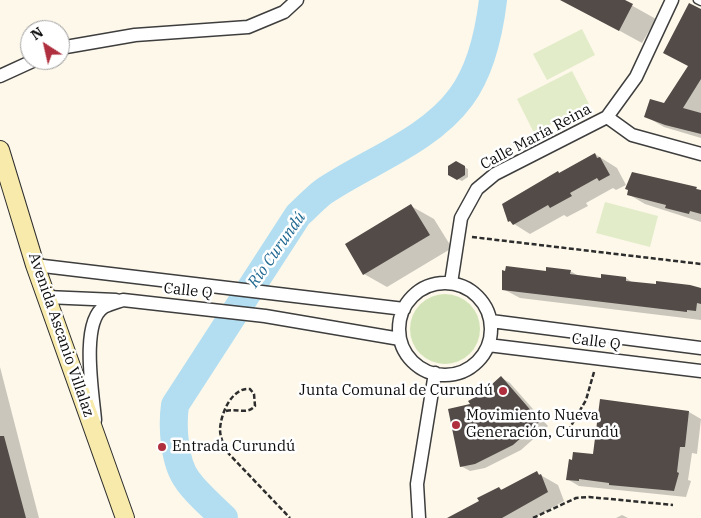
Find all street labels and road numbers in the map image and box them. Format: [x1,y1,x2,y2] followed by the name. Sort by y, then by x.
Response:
[477,100,595,174] street label: Calle María Reina
[24,250,98,420] street label: Avenida Ascanio Villalaz
[163,279,213,303] street label: Calle Q
[571,330,621,354] street label: Calle Q

